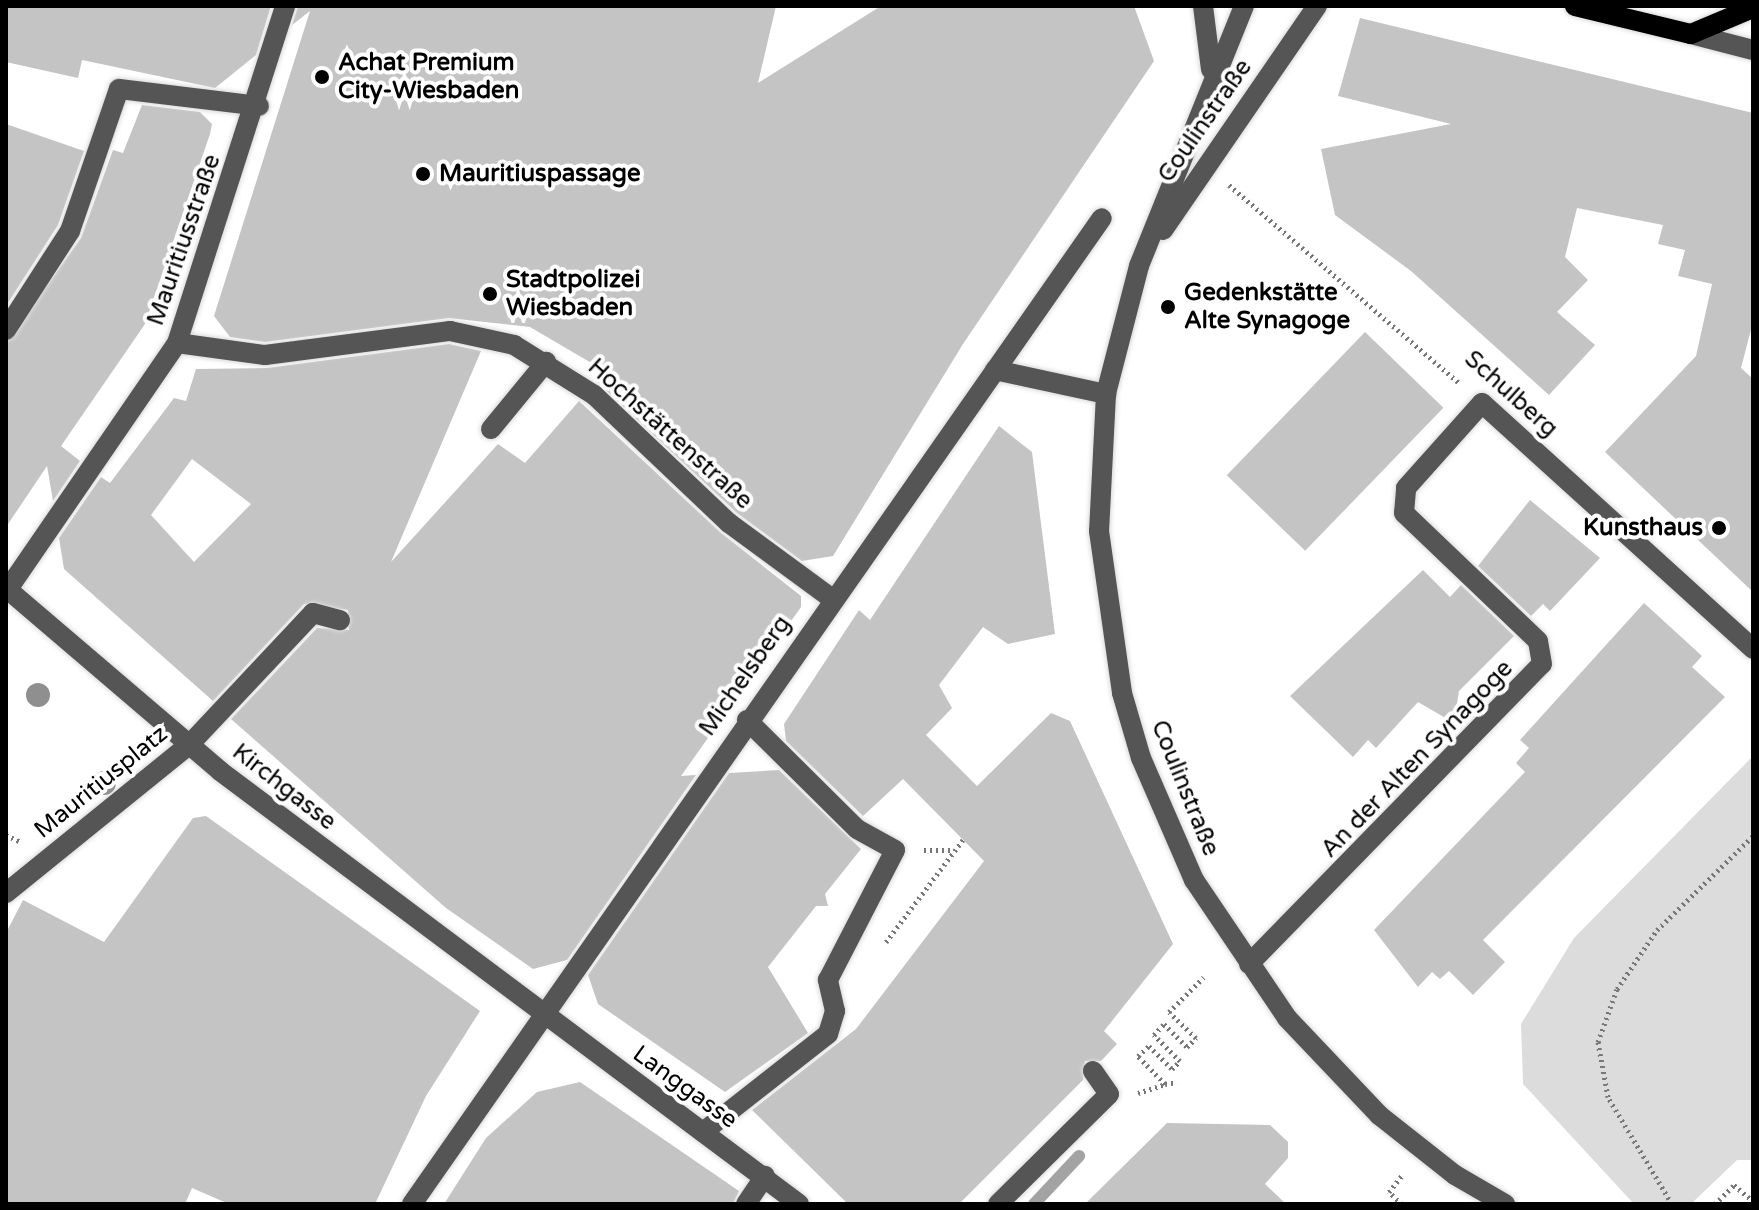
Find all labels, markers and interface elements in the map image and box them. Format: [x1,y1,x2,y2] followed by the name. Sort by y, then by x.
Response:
[338,49,519,105] place label: Achat Premium City-Wiesbaden
[1152,54,1258,188] street label: Coulinstraße
[313,68,331,86] marker: Achat Premium City-Wiesbaden
[141,151,227,329] street label: Mauritiusstraße
[439,160,641,188] place label: Mauritiuspassage
[414,165,432,183] marker: Mauritiuspassage
[506,266,640,322] place label: Stadtpolizei Wiesbaden
[1184,279,1350,335] place label: Gedenkstätte Alte Synagoge
[481,285,499,303] marker: Stadtpolizei Wiesbaden
[1159,298,1177,316] marker: Gedenkstätte Alte Synagoge
[1458,345,1564,443] street label: Schulberg
[582,353,758,515] street label: Hochstättenstraße
[1583,514,1703,542] place label: Kunsthaus
[1710,519,1728,537] marker: Kunsthaus
[693,610,797,742] street label: Michelsberg
[1315,654,1519,864] street label: An der Alten Synagoge
[1145,716,1225,860] street label: Coulinstraße
[29,719,173,845] street label: Mauritiusplatz
[226,738,342,836] street label: Kirchgasse
[627,1039,743,1135] street label: Langgasse

